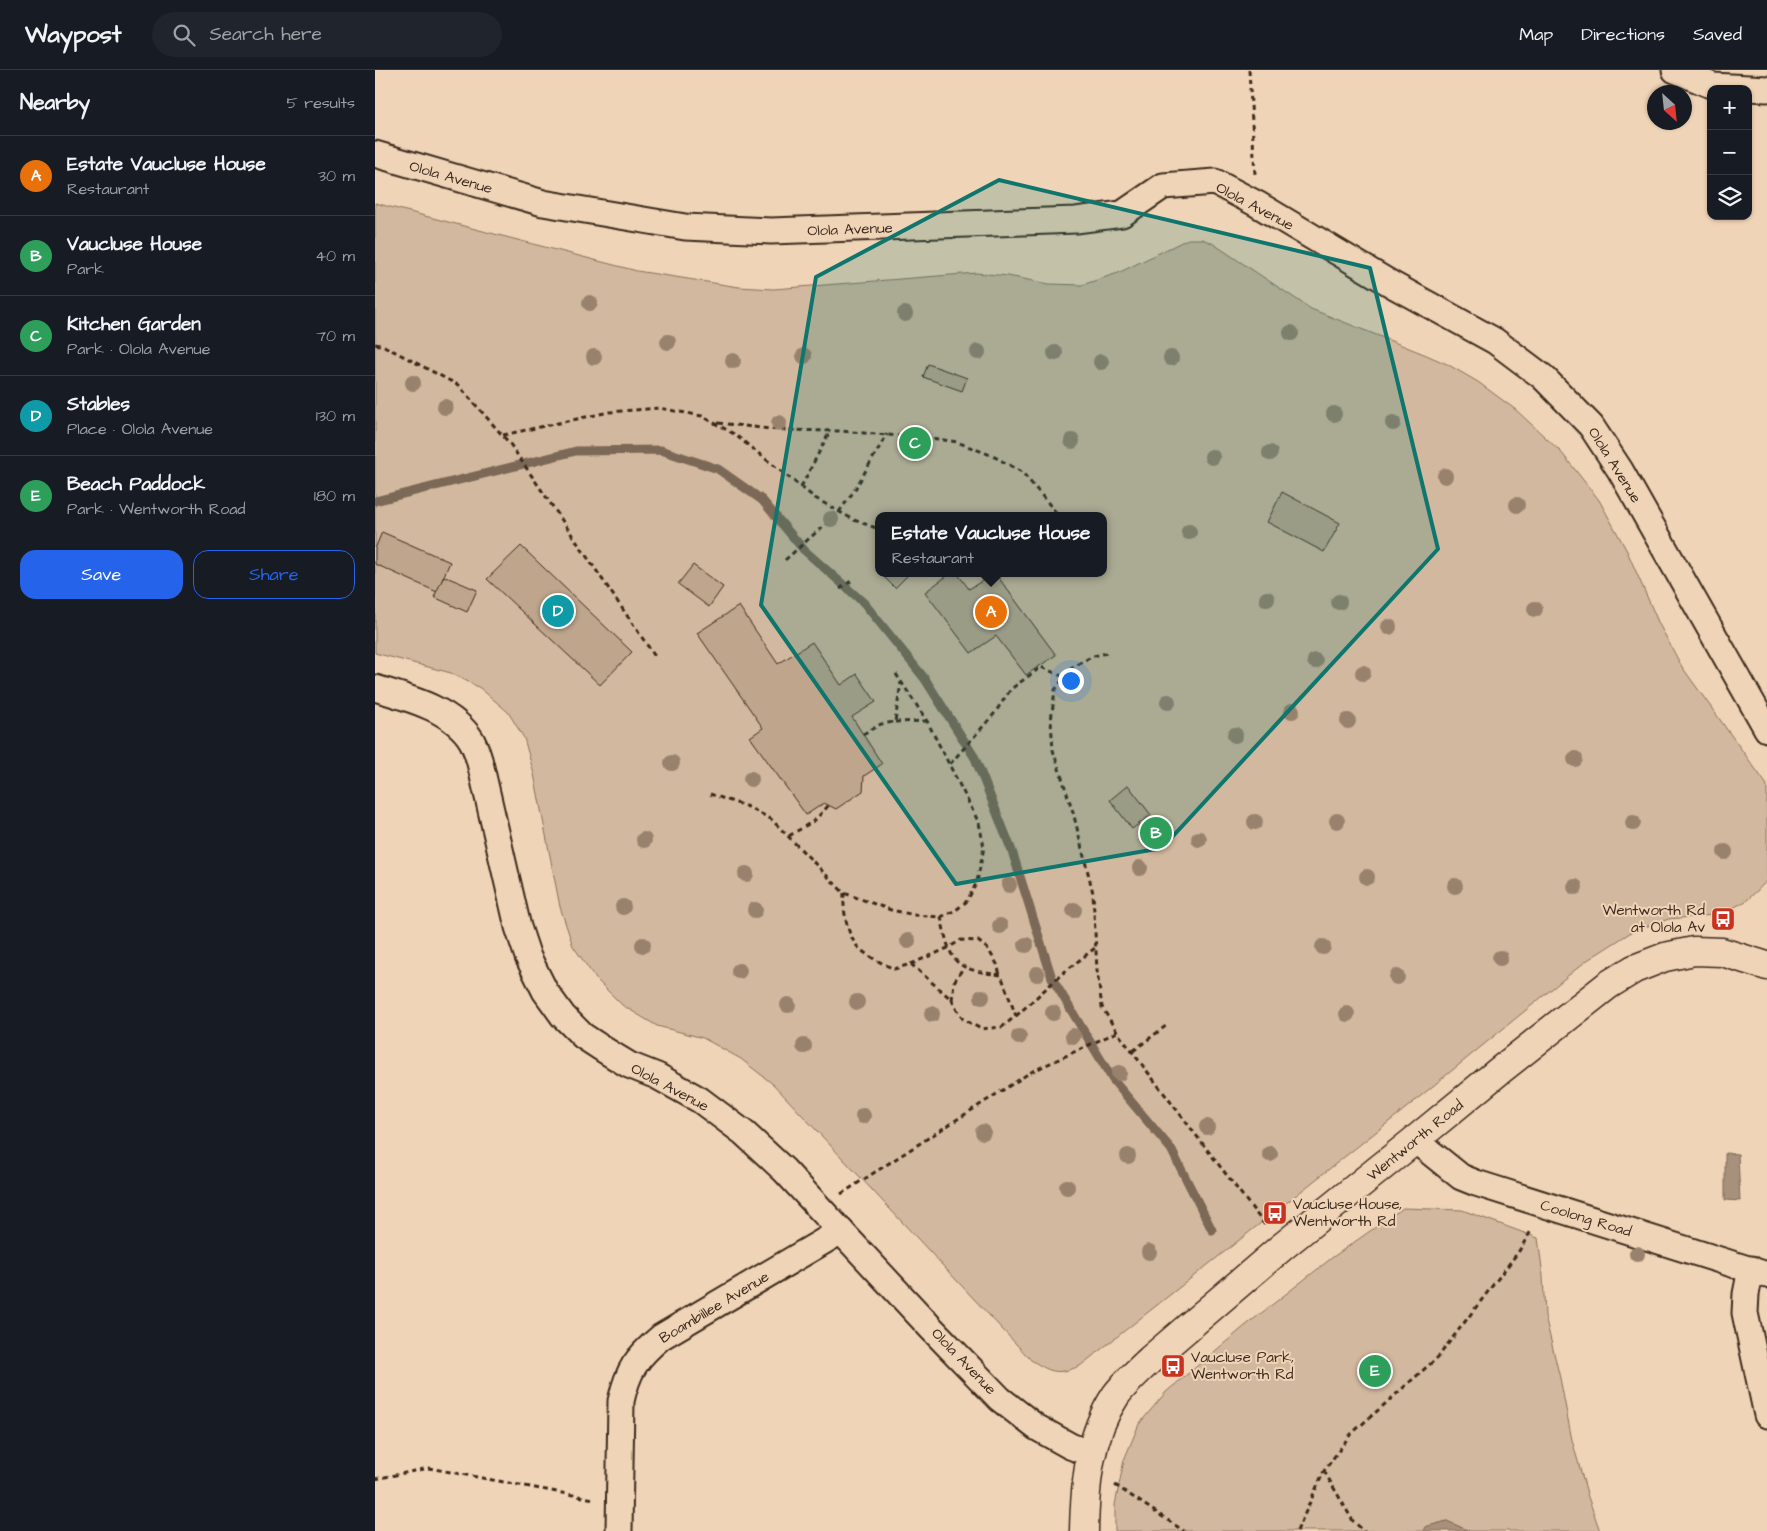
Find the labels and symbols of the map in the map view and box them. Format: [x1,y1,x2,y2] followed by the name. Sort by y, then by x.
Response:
[1647,85,1692,130] north arrow
[407,156,495,199] street label: Olola Avenue
[1212,177,1297,236] street label: Olola Avenue
[807,218,893,241] street label: Olola Avenue
[1583,423,1646,507] street label: Olola Avenue
[899,424,931,462] pin: C
[542,592,574,630] pin: D
[975,593,1007,631] pin: A
[1058,668,1084,694] your location
[1140,814,1172,852] pin: B
[1602,900,1705,938] place label: Wentworth Rd at Olola Av
[1710,906,1736,932] bus stop icon: Wentworth Rd at Olola Av
[627,1058,712,1117] street label: Olola Avenue
[1363,1095,1468,1186] street label: Wentworth Road
[1293,1194,1402,1232] place label: Vaucluse House, Wentworth Rd
[1538,1195,1634,1243] street label: Coolong Road
[1262,1200,1288,1226] bus stop icon: Vaucluse House, Wentworth Rd
[655,1266,773,1349] street label: Boambillee Avenue
[926,1323,1001,1399] street label: Olola Avenue
[1191,1347,1294,1385] place label: Vaucluse Park, Wentworth Rd
[1359,1352,1391,1390] pin: E
[1160,1353,1186,1379] bus stop icon: Vaucluse Park, Wentworth Rd

